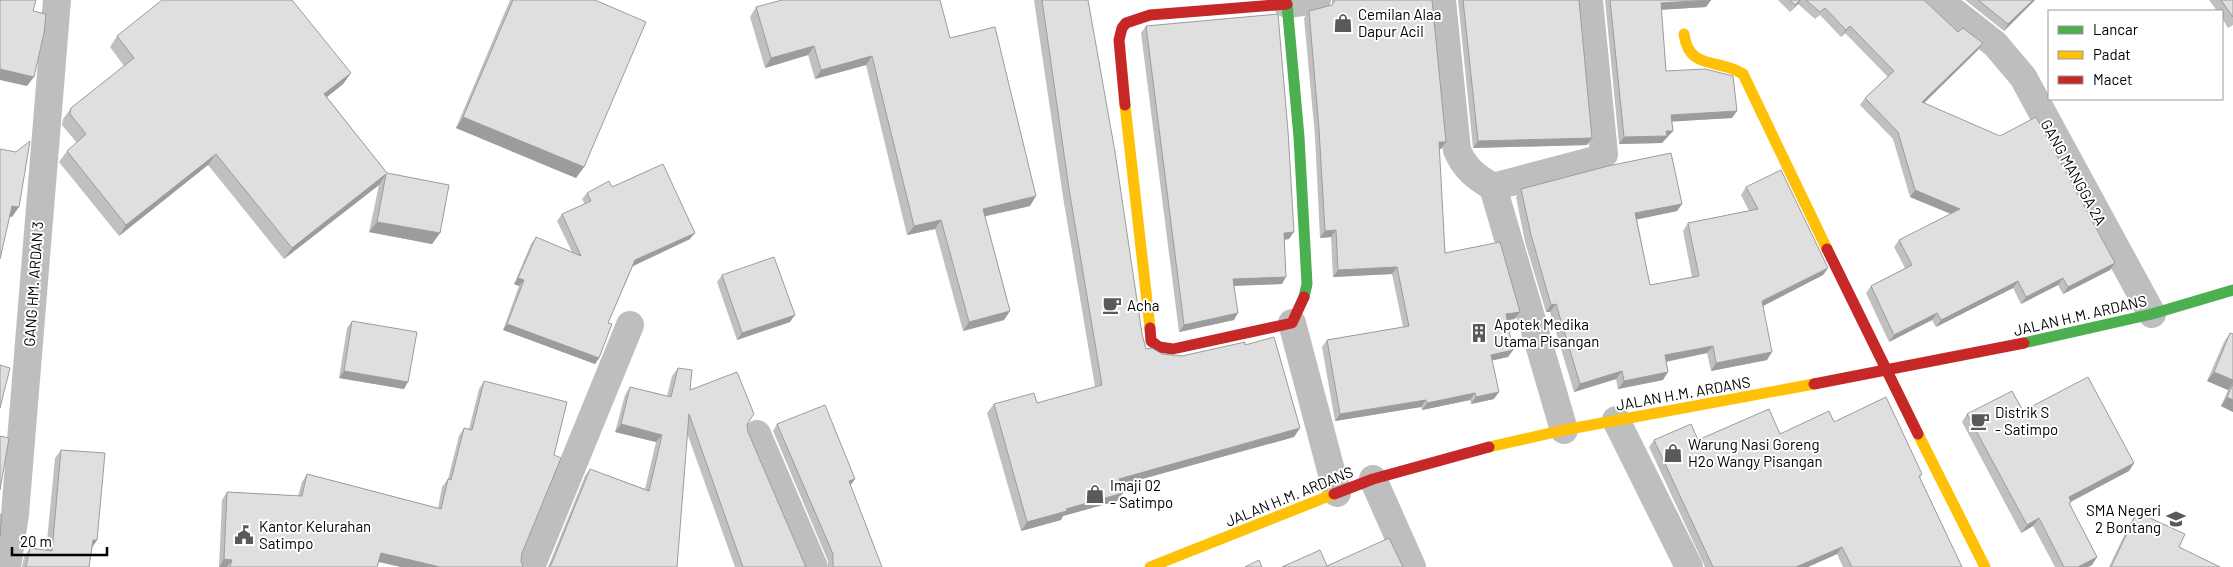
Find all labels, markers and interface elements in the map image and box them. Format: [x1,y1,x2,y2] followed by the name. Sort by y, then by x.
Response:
[1358,5,1441,40] place label: Cemilan Alaa Dapur Acil
[2048,10,2223,100] legend
[1332,12,1354,34] shop icon: Cemilan Alaa Dapur Acil
[2093,20,2139,38] text: Lancar
[2093,45,2131,63] text: Padat
[2093,70,2133,88] text: Macet
[2037,116,2111,228] street label: GANG MANGGA 2A
[20,221,46,347] street label: GANG HM. ARDAN 3
[2012,291,2148,339] street label: JALAN H.M. ARDANS
[1101,294,1123,316] cafe icon: Acha
[1127,296,1159,314] place label: Acha
[1494,315,1599,350] place label: Apotek Medika Utama Pisangan
[1468,322,1490,344] building icon: Apotek Medika Utama Pisangan
[1614,372,1752,414] street label: JALAN H.M. ARDANS
[1995,403,2058,438] place label: Distrik S - Satimpo
[1969,410,1991,432] cafe icon: Distrik S - Satimpo
[1688,435,1823,470] place label: Warung Nasi Goreng H2o Wangy Pisangan
[1662,442,1684,464] shop icon: Warung Nasi Goreng H2o Wangy Pisangan
[1223,462,1355,530] street label: JALAN H.M. ARDANS
[1110,476,1173,511] place label: Imaji 02 - Satimpo
[1084,483,1106,505] shop icon: Imaji 02 - Satimpo
[2086,501,2161,536] place label: SMA Negeri 2 Bontang
[2165,508,2187,530] school or university icon: SMA Negeri 2 Bontang
[259,517,371,552] place label: Kantor Kelurahan Satimpo
[12,524,108,556] scale bar
[233,524,255,546] public building icon: Kantor Kelurahan Satimpo
[20,532,52,550] text: 20 m

